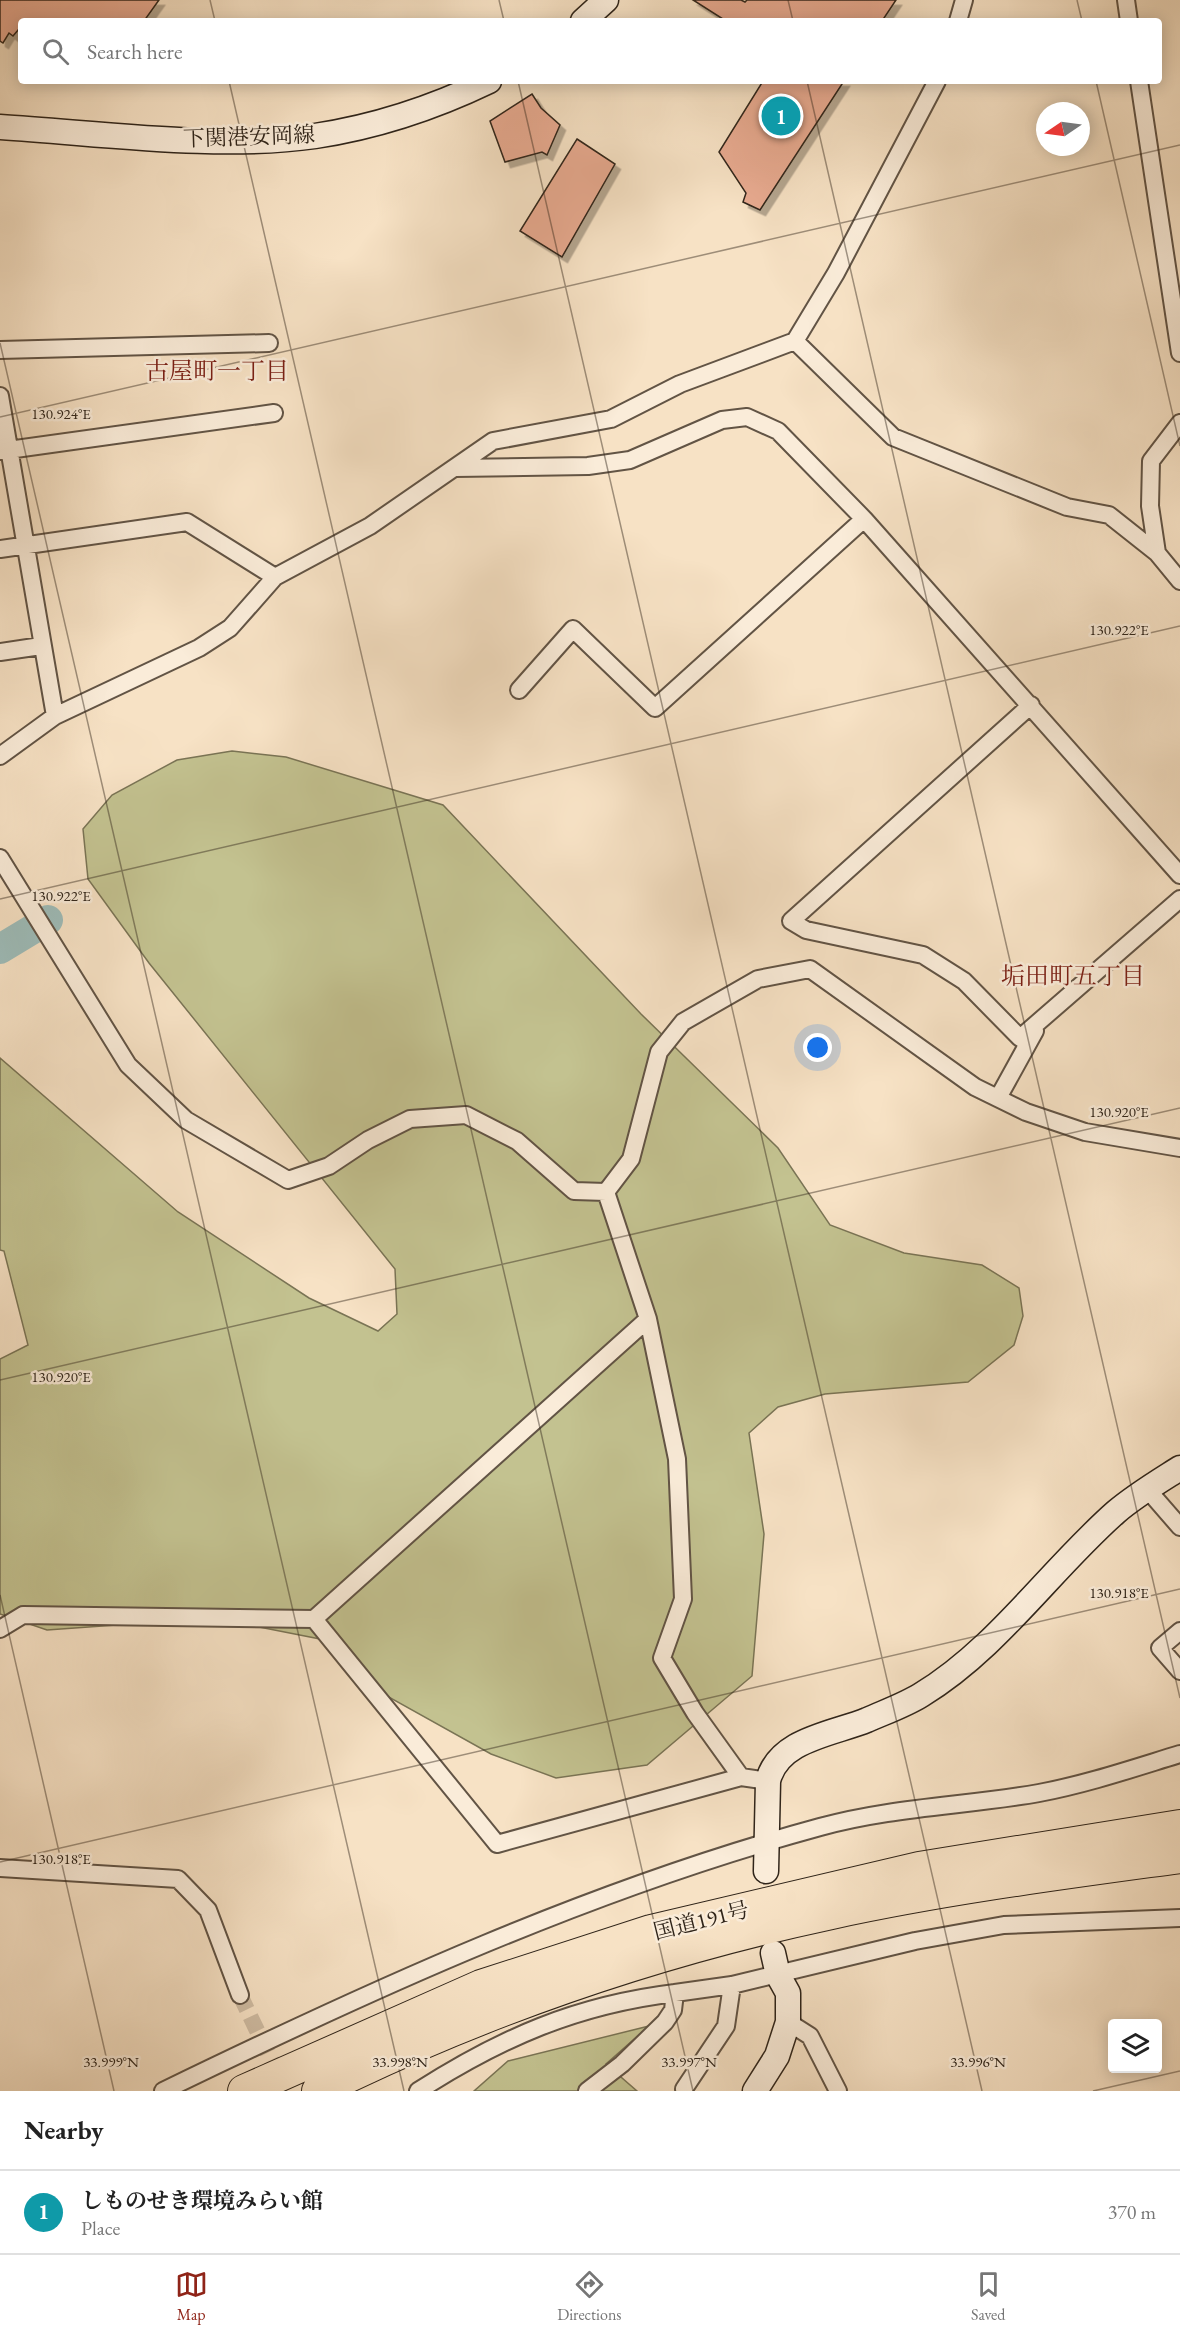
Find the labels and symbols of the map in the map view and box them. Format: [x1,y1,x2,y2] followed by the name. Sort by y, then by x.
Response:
[762,94,800,138] pin: 1
[1036,102,1090,156] north arrow
[183,120,315,153] street label: 下関港安岡線
[145,355,289,386] district label: 古屋町一丁目
[31,404,91,423] text: 130.924°E
[1089,620,1149,639] text: 130.922°E
[31,886,91,905] text: 130.922°E
[1001,960,1145,991] district label: 垢田町五丁目
[803,1033,832,1062] your location
[1089,1102,1149,1121] text: 130.920°E
[31,1367,91,1386] text: 130.920°E
[1089,1583,1149,1602] text: 130.918°E
[31,1849,91,1868] text: 130.918°E
[650,1895,752,1946] street label: 国道191号
[83,2052,139,2071] text: 33.999°N
[372,2052,428,2071] text: 33.998°N
[661,2052,717,2071] text: 33.997°N
[950,2052,1006,2071] text: 33.996°N

